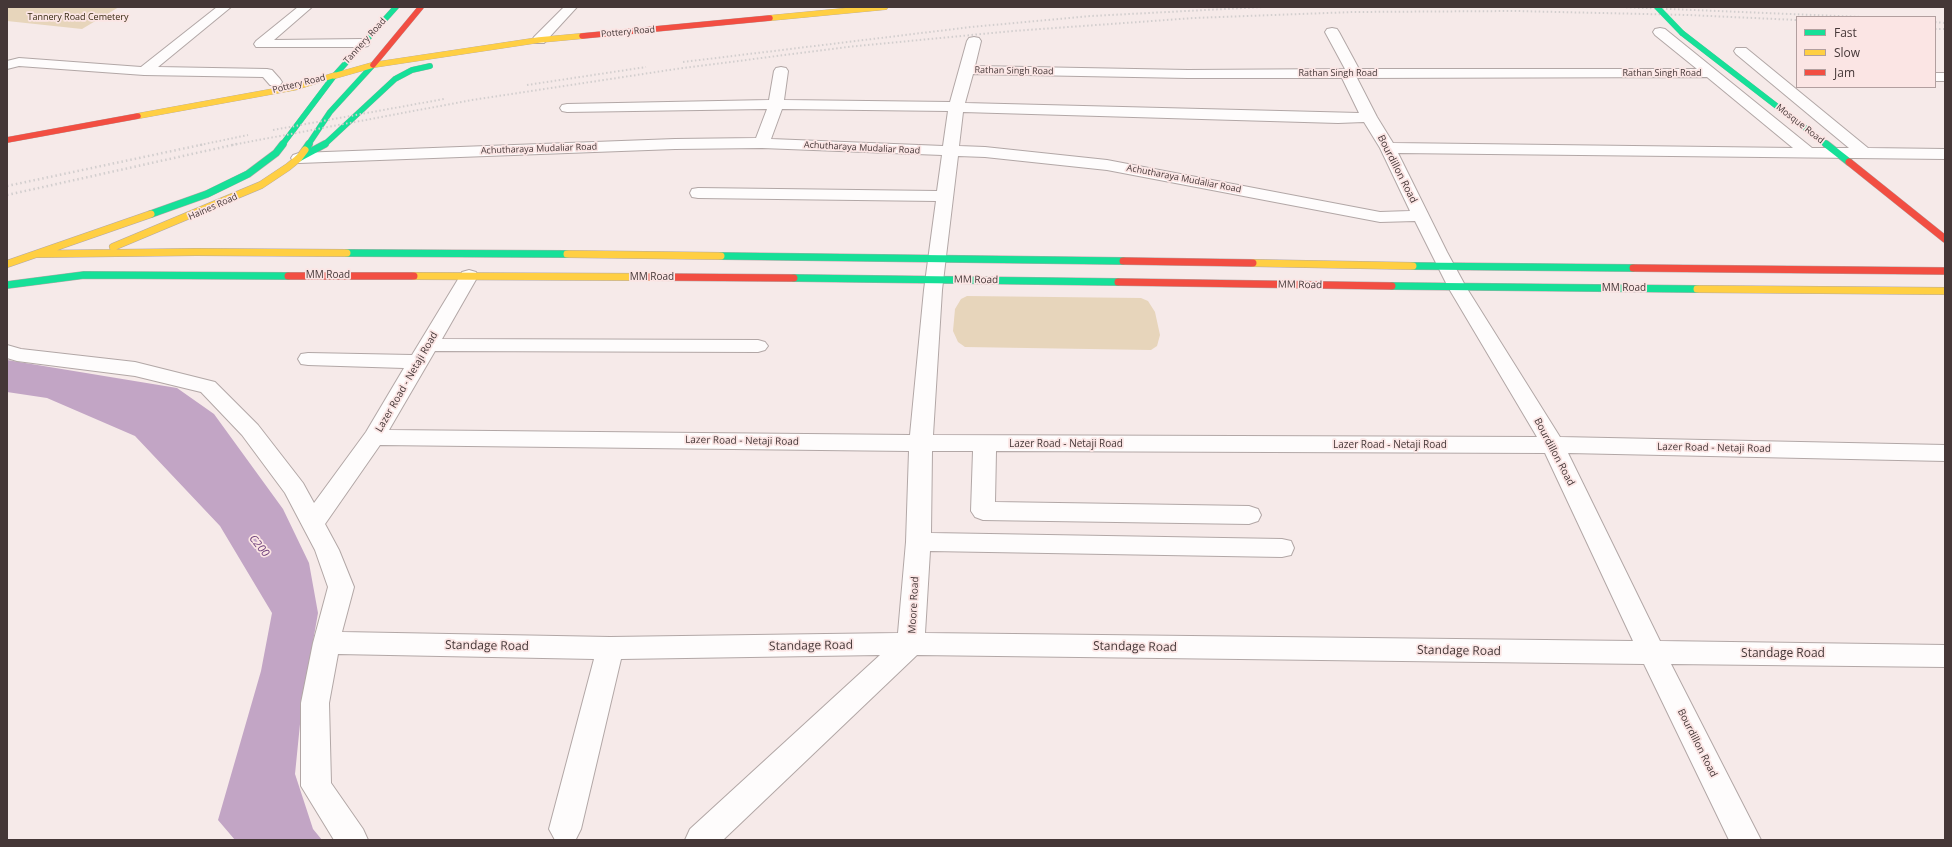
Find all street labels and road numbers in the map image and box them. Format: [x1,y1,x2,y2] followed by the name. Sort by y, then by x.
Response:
[342,16,388,66] street label: Tannery Road
[600,24,656,40] street label: Pottery Road
[974,65,1054,77] street label: Rathan Singh Road
[1298,68,1378,78] street label: Rathan Singh Road
[1622,68,1702,78] street label: Rathan Singh Road
[271,72,327,96] street label: Pottery Road
[1774,102,1826,146] street label: Mosque Road
[1375,133,1419,205] street label: Bourdillon Road
[804,140,920,156] street label: Achutharaya Mudaliar Road
[481,142,597,156] street label: Achutharaya Mudaliar Road
[1126,163,1242,195] street label: Achutharaya Mudaliar Road
[187,191,239,223] street label: Haines Road
[306,269,350,281] street label: MM Road
[630,271,674,283] street label: MM Road
[954,274,998,286] street label: MM Road
[1278,279,1322,291] street label: MM Road
[1602,282,1646,294] street label: MM Road
[373,330,441,434] street label: Lazer Road - Netaji Road
[1531,416,1577,488] street label: Bourdillon Road
[685,434,799,448] street label: Lazer Road - Netaji Road
[1009,438,1123,450] street label: Lazer Road - Netaji Road
[1333,439,1447,451] street label: Lazer Road - Netaji Road
[1657,441,1771,455] street label: Lazer Road - Netaji Road
[907,576,921,634] street label: Moore Road
[445,638,529,654] street label: Standage Road
[769,638,853,654] street label: Standage Road
[1093,639,1177,655] street label: Standage Road
[1417,643,1501,659] street label: Standage Road
[1741,647,1825,661] street label: Standage Road
[1675,707,1719,779] street label: Bourdillon Road

